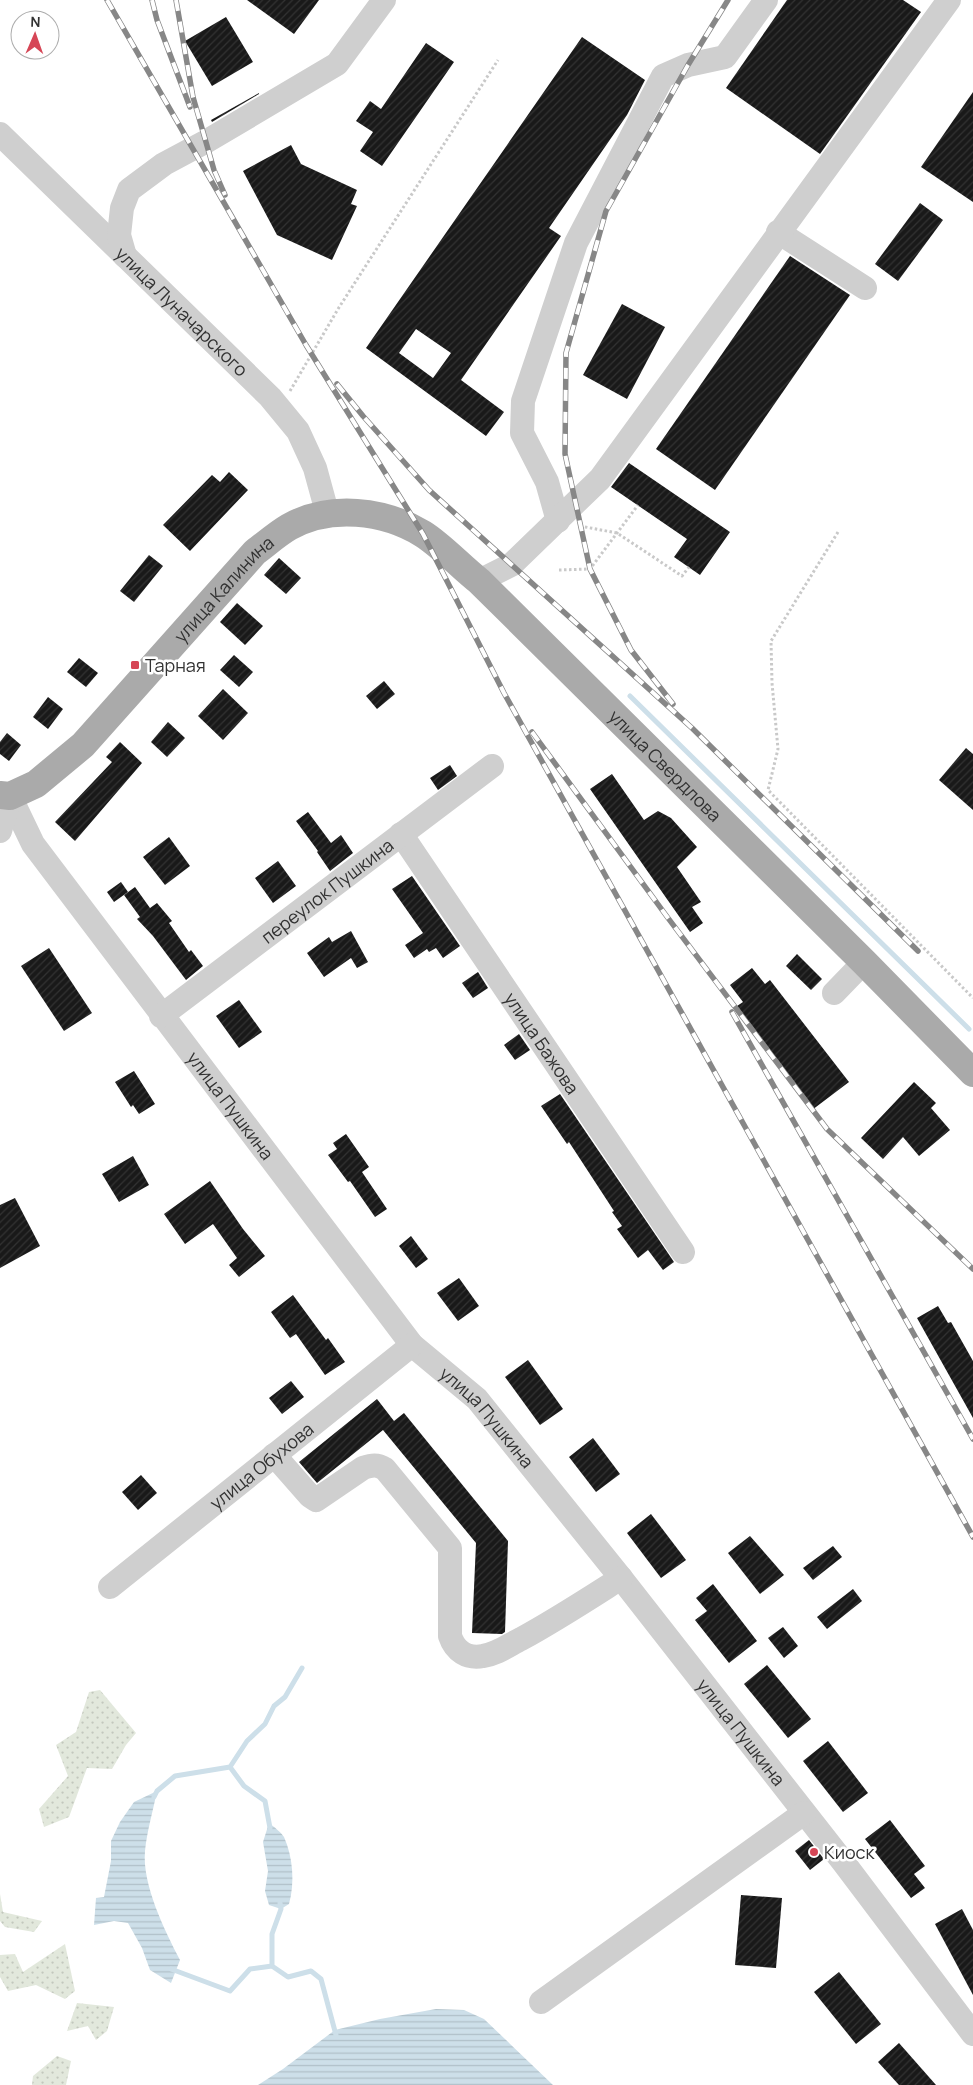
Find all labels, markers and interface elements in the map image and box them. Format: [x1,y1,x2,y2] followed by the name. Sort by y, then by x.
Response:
[10,10,60,60] north arrow
[30,12,41,31] text: N
[111,241,253,381] street label: улица Луначарского
[168,530,278,647] street label: улица Калинина
[145,653,206,677] place label: Тарная
[129,659,141,671] marker: Тарная
[604,704,727,826] street label: улица Свердлова
[256,833,398,948] street label: переулок Пушкина
[499,987,585,1098] street label: улица Бажова
[182,1046,280,1164] street label: улица Пушкина
[435,1361,540,1473] street label: улица Пушкина
[204,1417,318,1515] street label: улица Обухова
[692,1673,791,1790] street label: улица Пушкина
[824,1840,876,1864] place label: Киоск
[808,1846,820,1858] marker: Киоск

